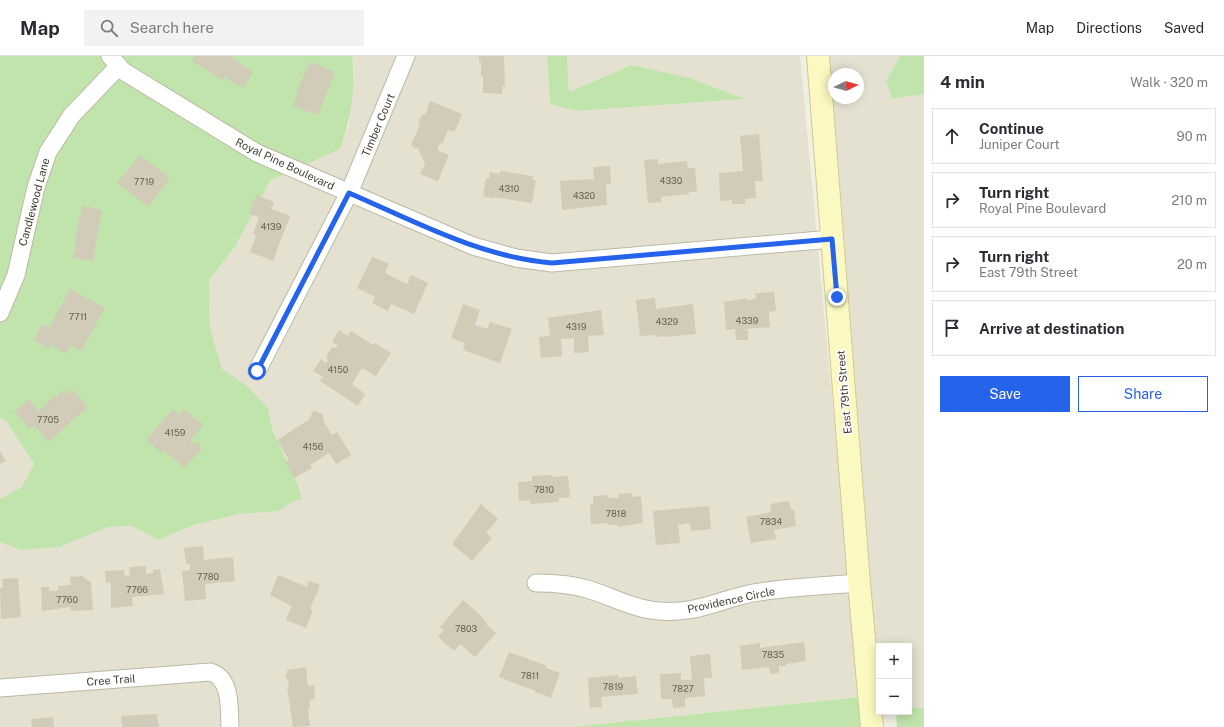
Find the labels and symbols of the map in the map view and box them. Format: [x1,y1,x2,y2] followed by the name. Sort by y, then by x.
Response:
[828,68,864,104] north arrow
[359,92,397,158] street label: Timber Court
[234,136,336,192] street label: Royal Pine Boulevard
[16,157,52,247] street label: Candlewood Lane
[660,175,683,186] house number: 4330
[134,176,155,187] house number: 7719
[499,183,520,194] house number: 4310
[573,190,596,201] house number: 4320
[261,221,282,232] house number: 4139
[828,288,846,306] route end
[69,311,87,322] house number: 7711
[736,315,759,326] house number: 4339
[656,316,679,327] house number: 4329
[566,321,587,332] house number: 4319
[834,350,854,434] street label: East 79th Street
[248,362,266,380] route start
[328,364,349,375] house number: 4150
[37,414,59,425] house number: 7705
[165,427,186,438] house number: 4159
[303,441,324,452] house number: 4156
[534,484,555,495] house number: 7810
[606,508,626,519] house number: 7818
[760,516,782,527] house number: 7834
[197,571,220,582] house number: 7780
[126,584,148,595] house number: 7766
[686,585,776,615] street label: Providence Circle
[56,594,78,605] house number: 7760
[455,623,477,634] house number: 7803
[762,649,784,660] house number: 7835
[521,670,539,681] house number: 7811
[86,672,136,688] street label: Cree Trail
[603,681,624,692] house number: 7819
[672,683,694,694] house number: 7827

